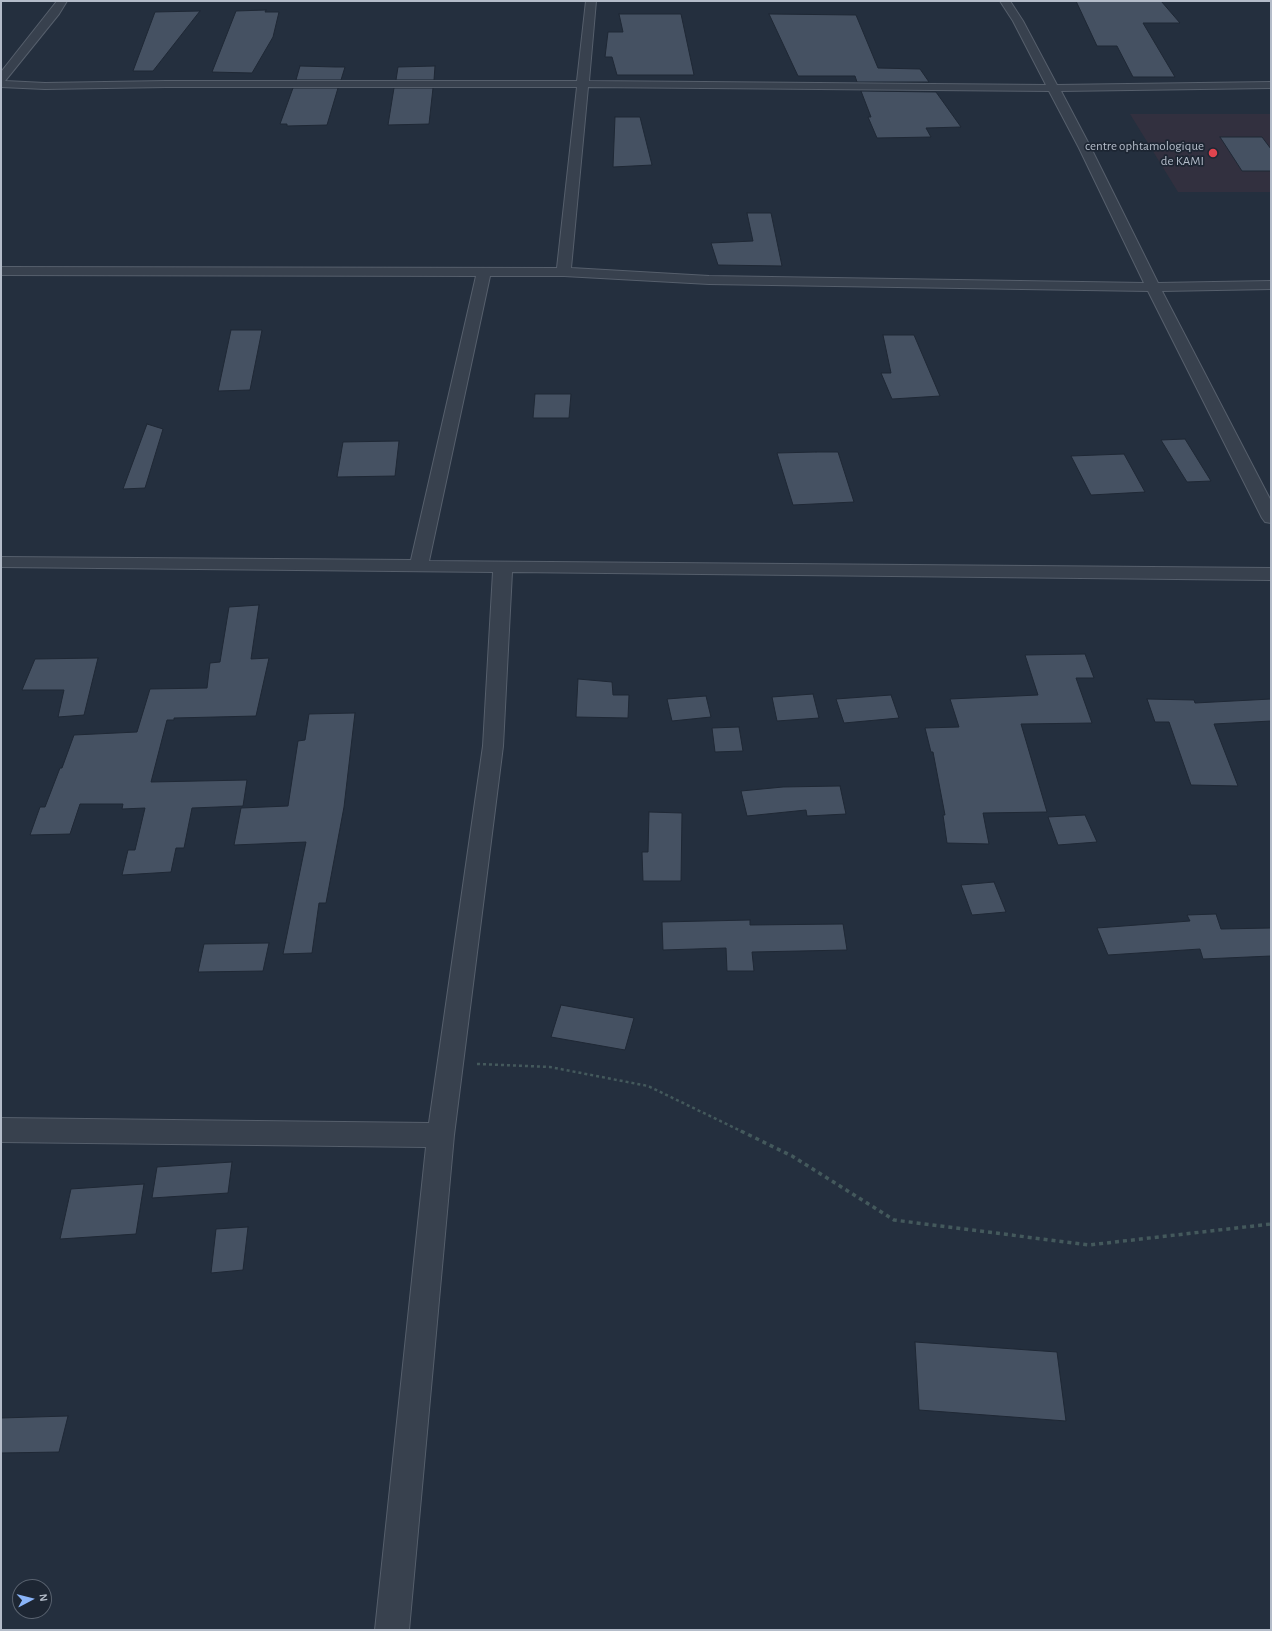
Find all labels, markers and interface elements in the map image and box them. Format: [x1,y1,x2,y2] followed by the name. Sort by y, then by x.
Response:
[1085,138,1204,169] place label: centre ophtamologique de KAMI
[1207,147,1219,159] marker: centre ophtamologique de KAMI
[12,1579,52,1619] north arrow
[37,1593,49,1602] text: N

